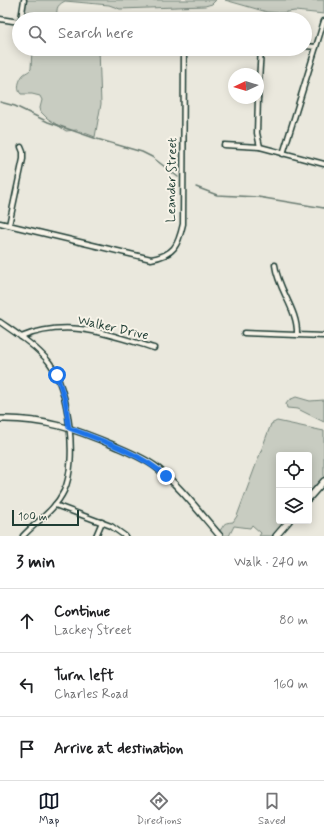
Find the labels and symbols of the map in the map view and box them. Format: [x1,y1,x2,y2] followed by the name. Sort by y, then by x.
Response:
[228,68,264,104] north arrow
[163,137,181,223] street label: Leander Street
[76,312,150,344] street label: Walker Drive
[48,366,66,384] route start
[157,467,175,485] route end
[12,508,79,527] scale bar

